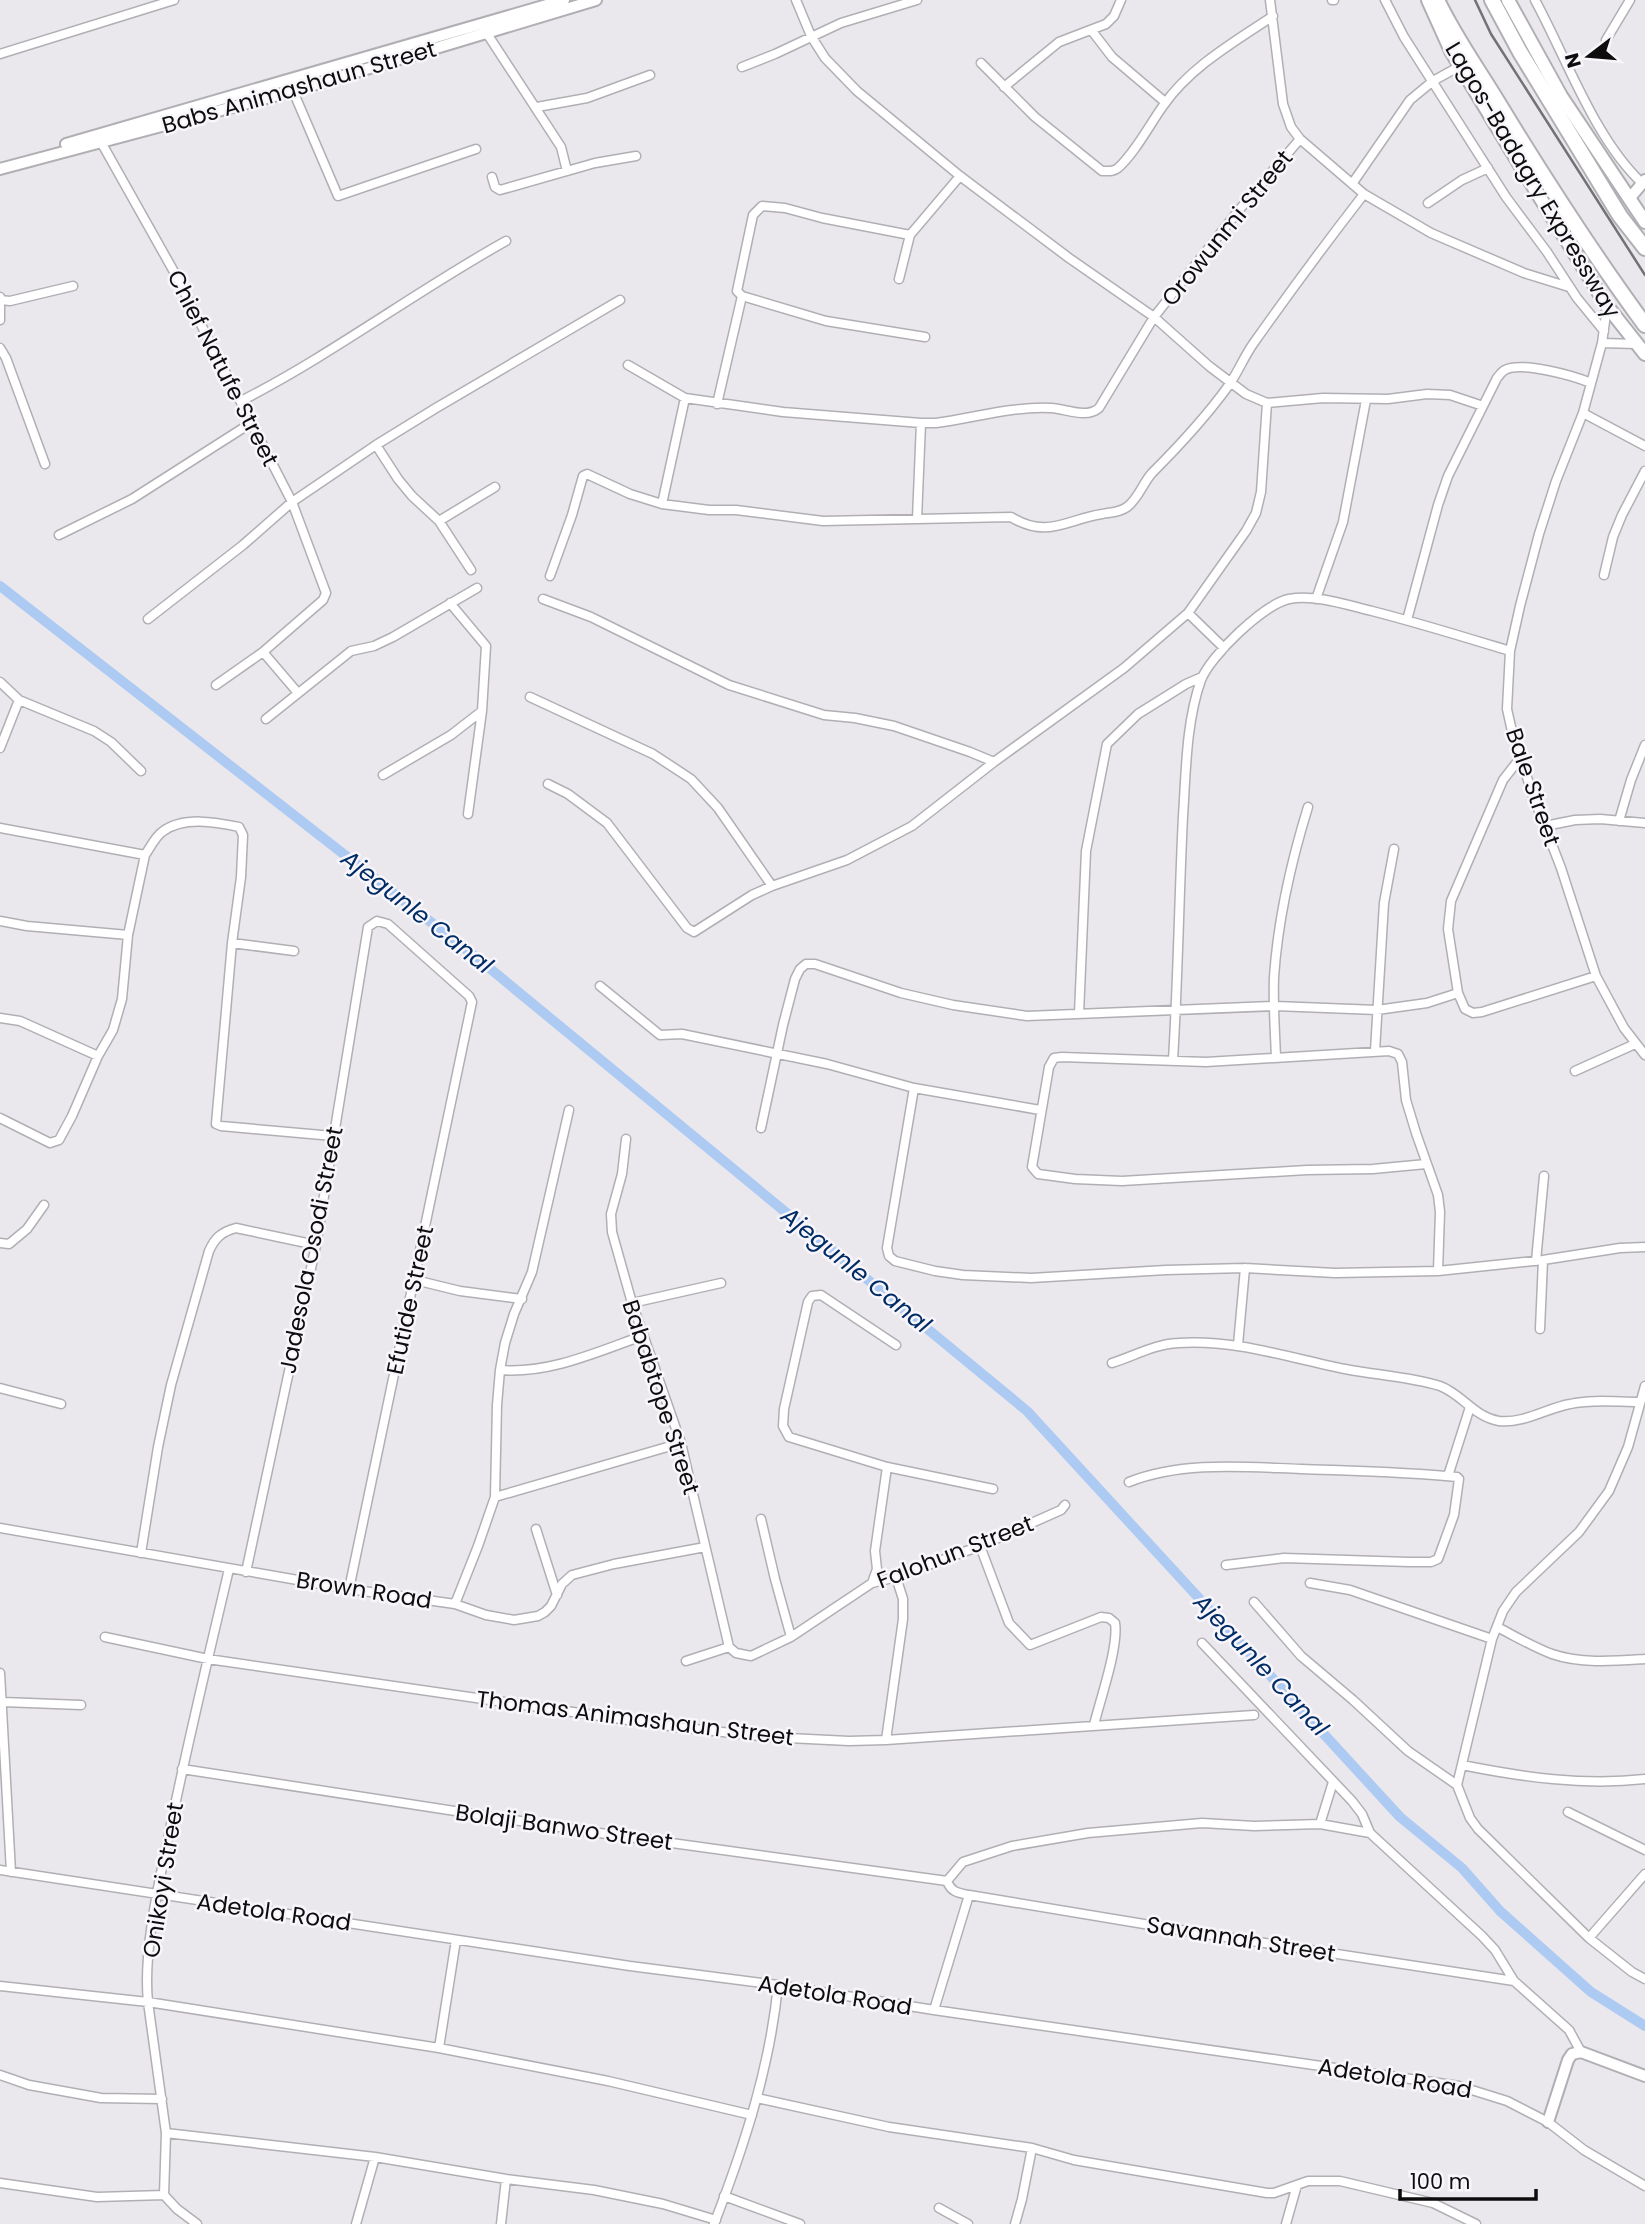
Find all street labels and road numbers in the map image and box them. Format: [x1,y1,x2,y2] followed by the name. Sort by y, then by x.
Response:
[158,33,440,141] street label: Babs Animashaun Street
[1438,36,1628,324] street label: Lagos-Badagry Expressway
[1154,143,1300,313] street label: Orowunmi Street
[160,264,286,472] street label: Chief Natufe Street
[1498,724,1568,850] street label: Bale Street
[271,1124,351,1376] street label: Jadesola Osodi Street
[379,1223,441,1377] street label: Efutide Street
[614,1296,708,1498] street label: Bababtope Street
[872,1507,1038,1597] street label: Falohun Street
[294,1563,434,1617] street label: Brown Road
[474,1683,796,1753] street label: Thomas Animashaun Street
[453,1796,675,1858] street label: Bolaji Banwo Street
[135,1800,191,1960] street label: Onikoyi Street
[195,1885,353,1939] street label: Adetola Road
[1144,1908,1338,1970] street label: Savannah Street
[756,1967,914,2023] street label: Adetola Road
[1316,2050,1474,2106] street label: Adetola Road

